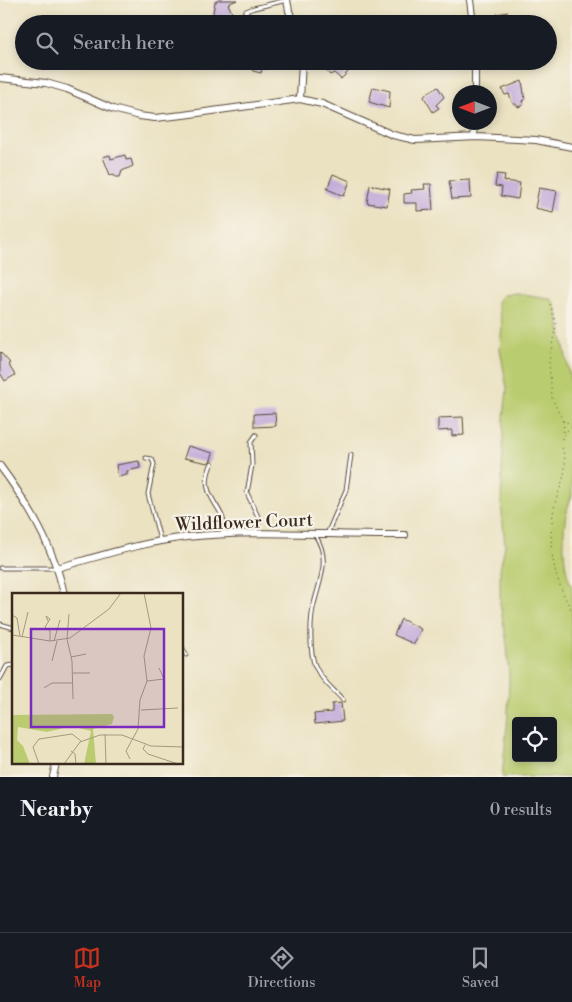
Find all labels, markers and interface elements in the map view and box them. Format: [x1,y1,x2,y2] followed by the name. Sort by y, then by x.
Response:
[15,15,557,70] search box
[33,29,61,57] icon: search
[73,31,174,55] text: Search here
[452,85,497,130] north arrow
[174,509,314,536] street label: Wildflower Court
[12,593,184,764] inset map
[512,717,557,762] map controls
[512,717,557,762] button: locate
[20,797,93,823] text: Nearby
[490,800,552,820] text: 0 results
[73,944,101,992] tab: Map
[248,944,315,992] tab: Directions
[462,944,499,992] tab: Saved

